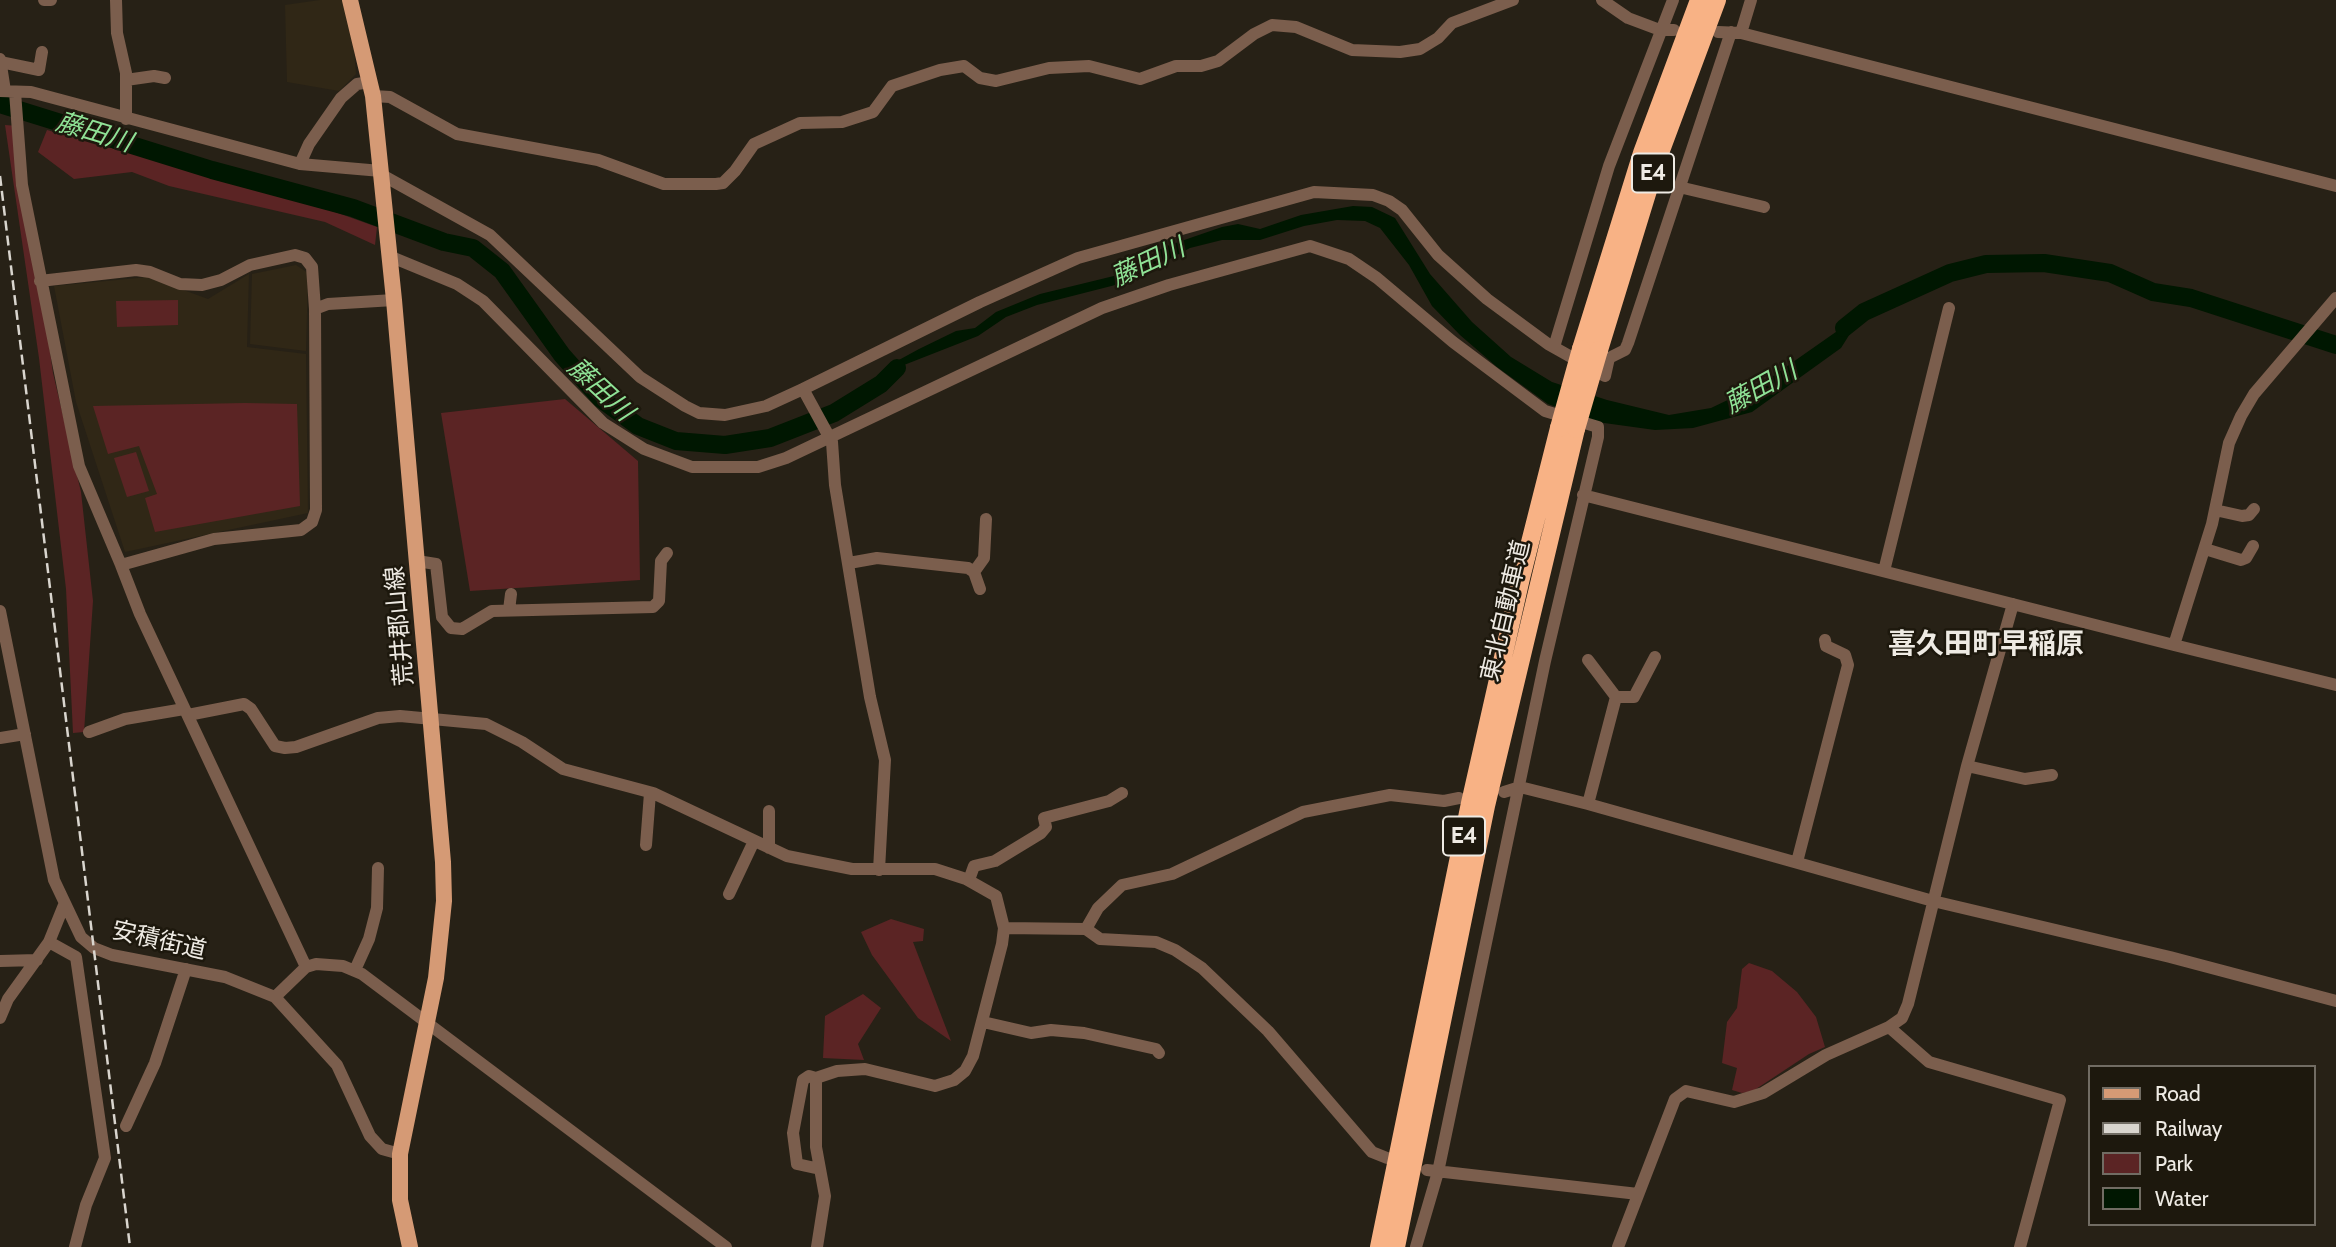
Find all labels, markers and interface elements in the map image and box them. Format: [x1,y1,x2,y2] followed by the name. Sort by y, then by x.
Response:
[52,107,136,159] water label: 藤田川
[1632,154,1674,192] road number: E4
[1106,232,1190,294] water label: 藤田川
[561,352,639,428] water label: 藤田川
[1719,355,1803,421] water label: 藤田川
[1476,538,1536,684] street label: 東北自動車道
[380,565,420,687] street label: 荒井郡山線
[1888,628,2084,662] district label: 喜久田町早稲原
[1443,816,1485,856] road number: E4
[109,916,209,966] street label: 安積街道
[2088,1065,2315,1226] legend
[2155,1081,2201,1106] text: Road
[2155,1116,2222,1141] text: Railway
[2155,1151,2193,1176] text: Park
[2155,1186,2208,1211] text: Water

